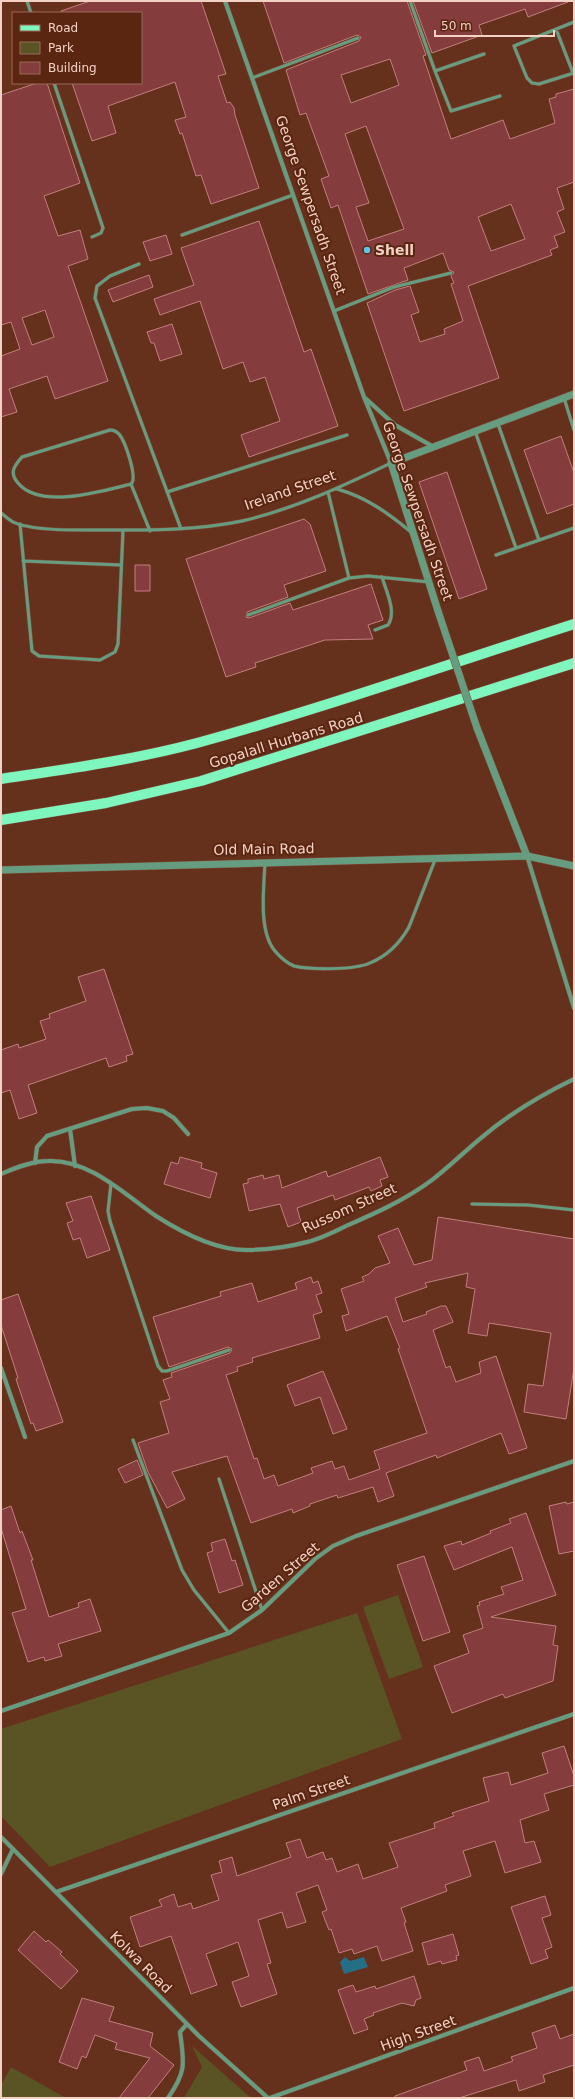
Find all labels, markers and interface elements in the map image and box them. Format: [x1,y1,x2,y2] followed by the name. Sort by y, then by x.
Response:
[12,12,142,84] legend
[435,12,554,38] scale bar
[441,19,472,33] text: 50 m
[48,21,78,35] text: Road
[48,41,74,55] text: Park
[48,61,97,75] text: Building
[273,113,349,297] street label: George Sewpersadh Street
[375,242,414,258] place label: Shell
[362,245,372,255] marker: Shell
[380,419,456,603] street label: George Sewpersadh Street
[242,467,338,513] street label: Ireland Street
[207,709,365,771] street label: Gopalall Hurbans Road
[213,840,315,858] street label: Old Main Road
[299,1180,399,1236] street label: Russom Street
[238,1538,323,1615] street label: Garden Street
[270,1771,352,1813] street label: Palm Street
[107,1928,175,1996] street label: Kolwa Road
[378,2012,458,2054] street label: High Street

